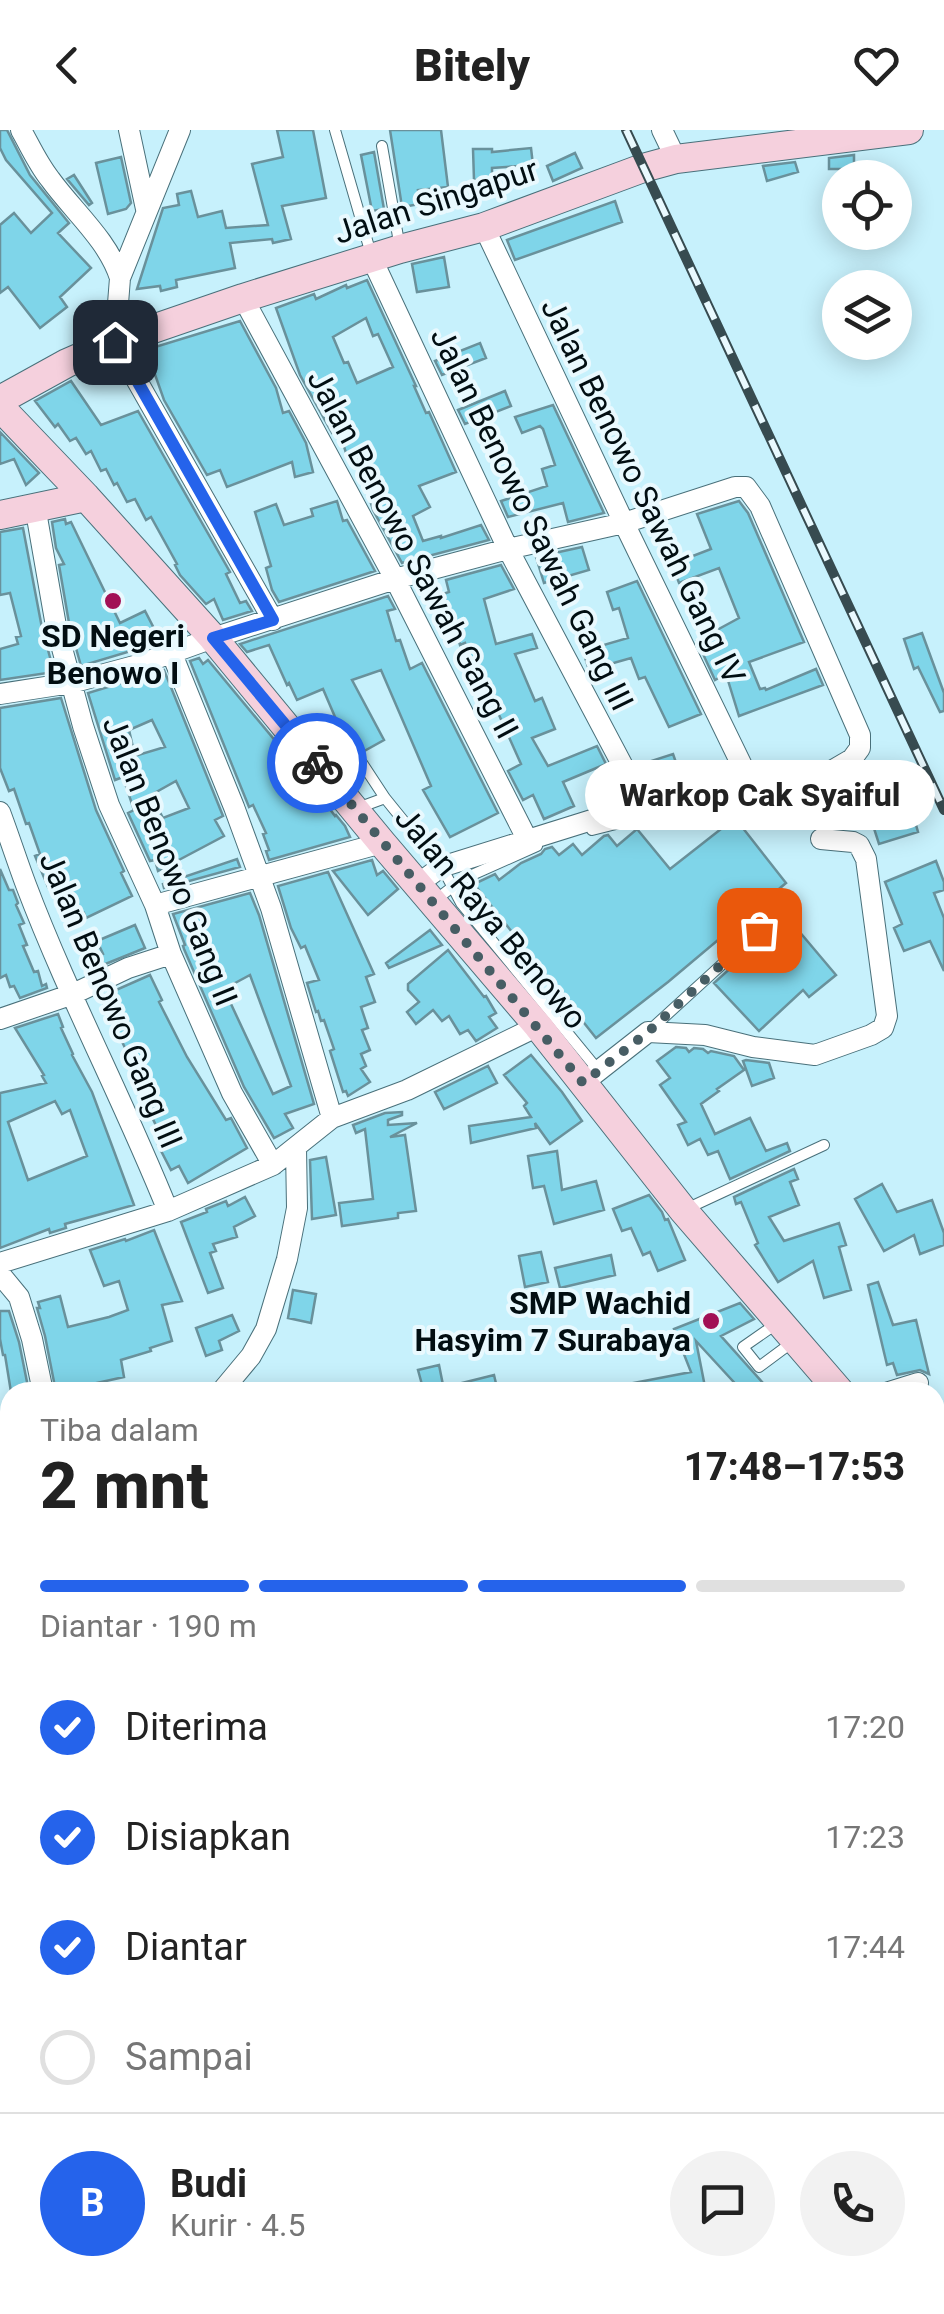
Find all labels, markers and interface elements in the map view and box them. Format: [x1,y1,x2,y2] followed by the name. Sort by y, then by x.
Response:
[40,38,95,93] icon: back
[849,38,904,93] icon: heart
[414,39,530,92] text: Bitely
[329,150,543,252] street label: Jalan Singapur
[822,160,912,360] map controls
[822,160,912,250] button: locate
[822,270,912,360] button: layers
[533,292,753,690] street label: Jalan Benowo Sawah Gang IV
[73,300,158,385] pin
[88,315,143,370] icon: home
[423,321,641,717] street label: Jalan Benowo Sawah Gang III
[299,363,527,745] street label: Jalan Benowo Sawah Gang II
[102,590,124,612] marker: SD Negeri Benowo I
[41,617,185,692] place label: SD Negeri Benowo I
[94,711,246,1011] street label: Jalan Benowo Gang II
[267,713,367,813] courier
[290,736,345,791] icon: bike
[584,760,934,830] callout: Warkop Cak Syaiful
[620,776,900,814] text: Warkop Cak Syaiful
[387,799,595,1037] street label: Jalan Raya Benowo
[31,846,191,1154] street label: Jalan Benowo Gang III
[717,888,802,973] pin
[732,903,787,958] icon: bag
[414,1284,691,1359] place label: SMP Wachid Hasyim 7 Surabaya
[700,1310,722,1332] marker: SMP Wachid Hasyim 7 Surabaya
[40,1411,199,1449] text: Tiba dalam
[684,1445,905,1489] text: 17:48–17:53
[40,1448,209,1524] text: 2 mnt
[40,1607,257,1645] text: Diantar · 190 m
[40,1700,95,1755] icon: check
[125,1705,268,1749] text: Diterima
[825,1708,905,1746] text: 17:20
[40,1810,95,1865] icon: check
[125,1815,291,1859] text: Disiapkan
[825,1818,905,1856] text: 17:23
[40,1920,95,1975] icon: check
[125,1925,247,1969] text: Diantar
[825,1928,905,1966] text: 17:44
[125,2035,253,2079] text: Sampai
[670,2151,775,2256] button: chat
[800,2151,905,2256] button: phone
[170,2162,247,2206] text: Budi
[80,2181,105,2225] text: B
[170,2206,305,2244] text: Kurir · 4.5

